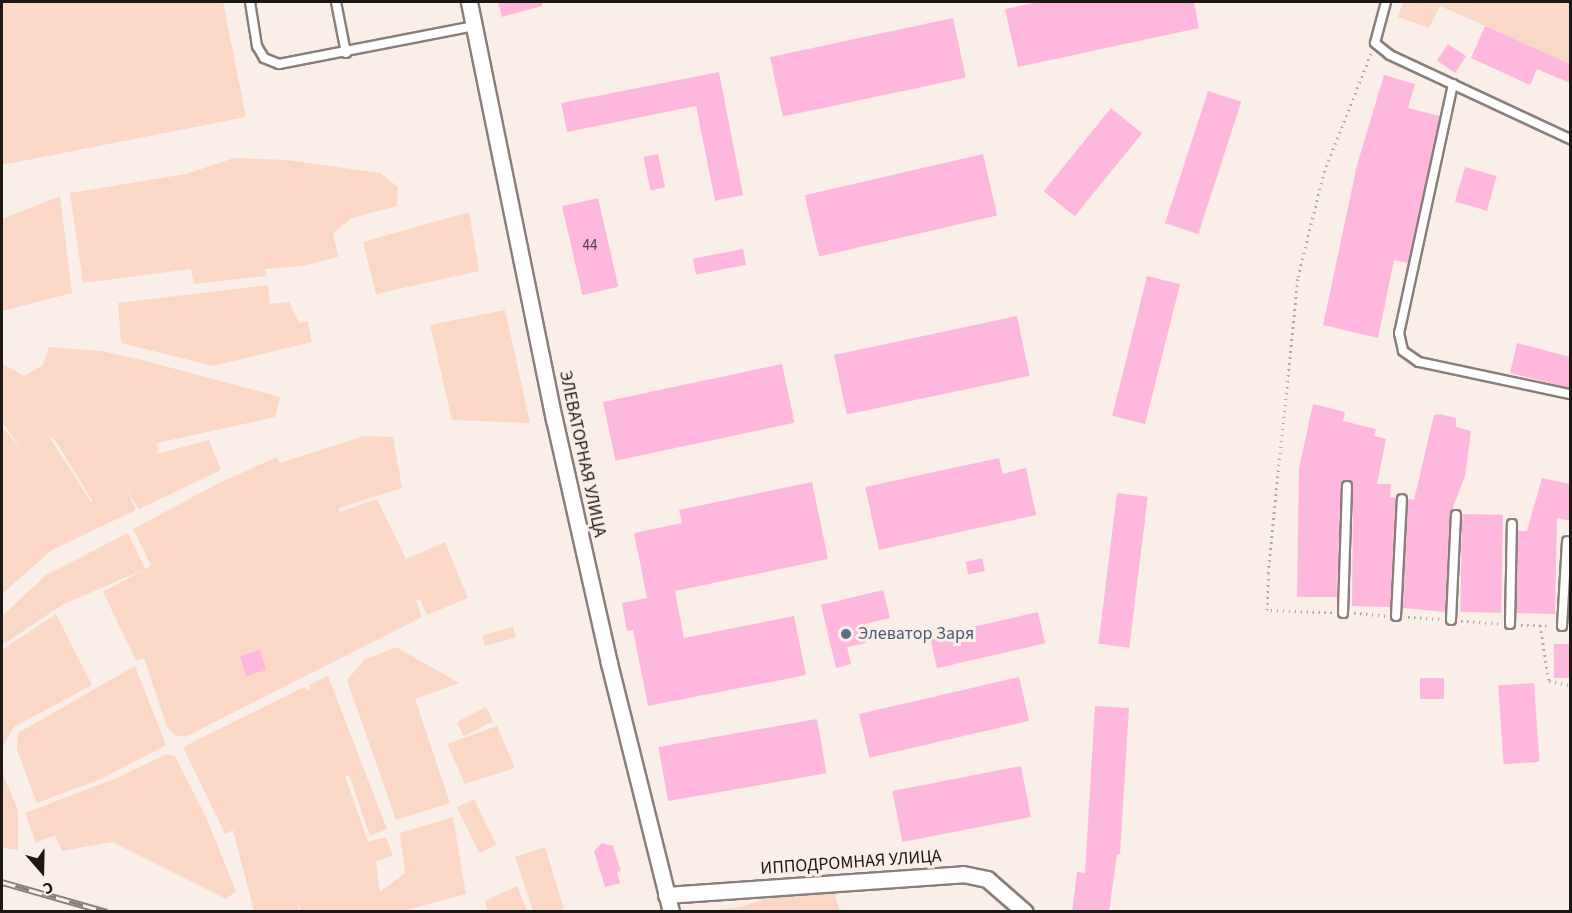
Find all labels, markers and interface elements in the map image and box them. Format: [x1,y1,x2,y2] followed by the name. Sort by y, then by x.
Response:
[583,237,597,255] house number: 44
[554,369,610,539] street label: ЭЛЕВАТОРНАЯ УЛИЦА
[858,623,974,645] place label: Элеватор Заря
[839,627,853,641] marker: Элеватор Заря
[12,841,72,901] north arrow
[760,846,942,880] street label: ИППОДРОМНАЯ УЛИЦА
[40,876,56,900] text: С

